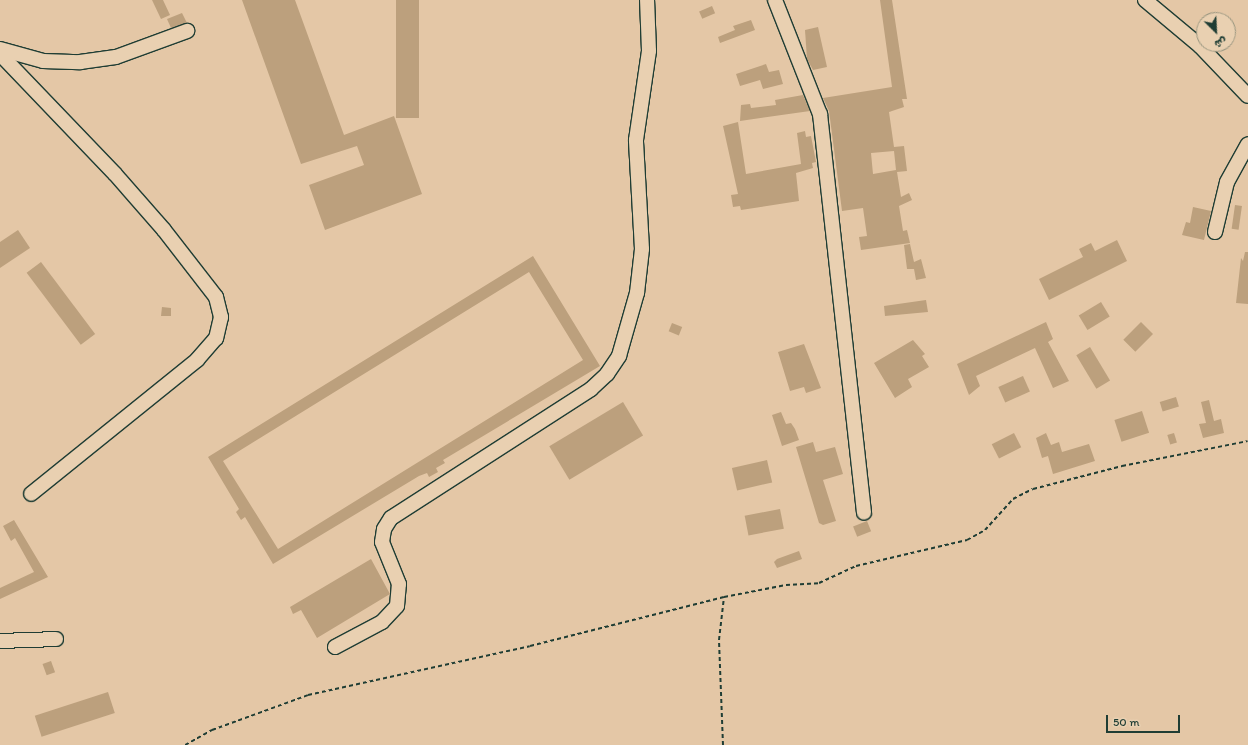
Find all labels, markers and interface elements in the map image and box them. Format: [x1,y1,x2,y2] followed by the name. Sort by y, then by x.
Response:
[1196,12,1236,52] north arrow
[1213,34,1229,51] text: ش
[1108,707,1182,733] scale bar
[1113,715,1139,729] text: 50 m

